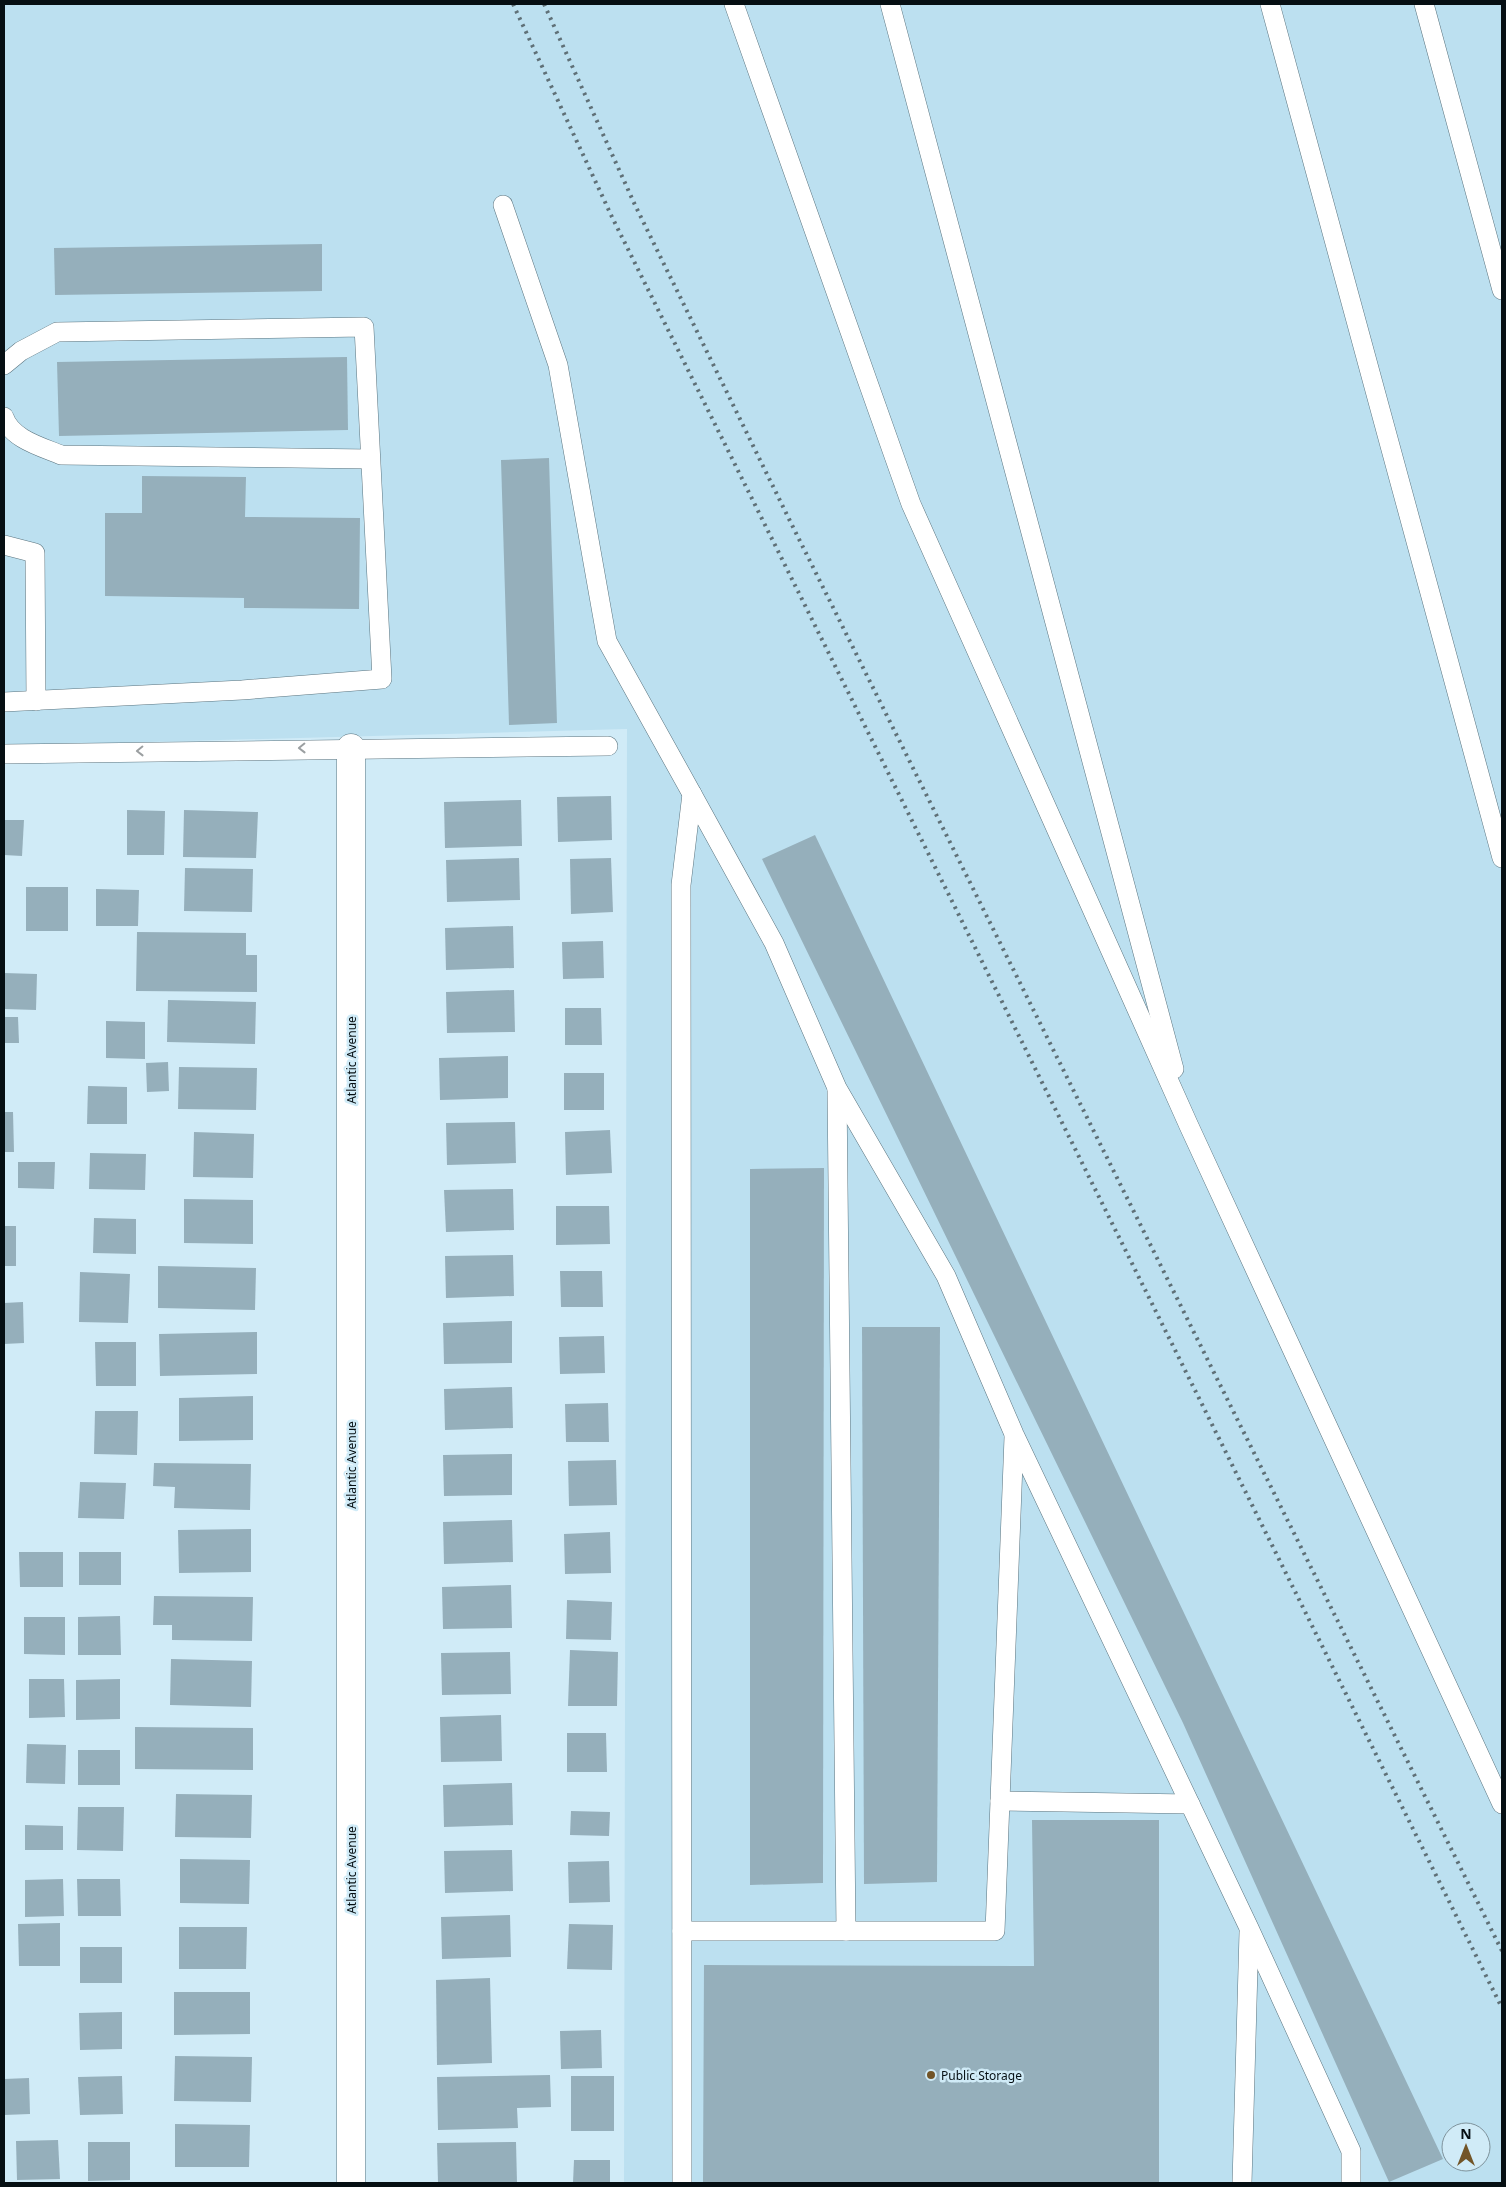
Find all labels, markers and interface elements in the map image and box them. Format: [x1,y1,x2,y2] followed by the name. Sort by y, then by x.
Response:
[298,743,306,754] one-way arrow
[135,746,143,756] one-way arrow
[343,1016,360,1104] street label: Atlantic Avenue
[343,1421,360,1509] street label: Atlantic Avenue
[343,1826,360,1914] street label: Atlantic Avenue
[941,2067,1022,2084] place label: Public Storage
[925,2069,937,2081] marker: Public Storage
[1441,2122,1491,2172] north arrow
[1460,2124,1472,2143] text: N

